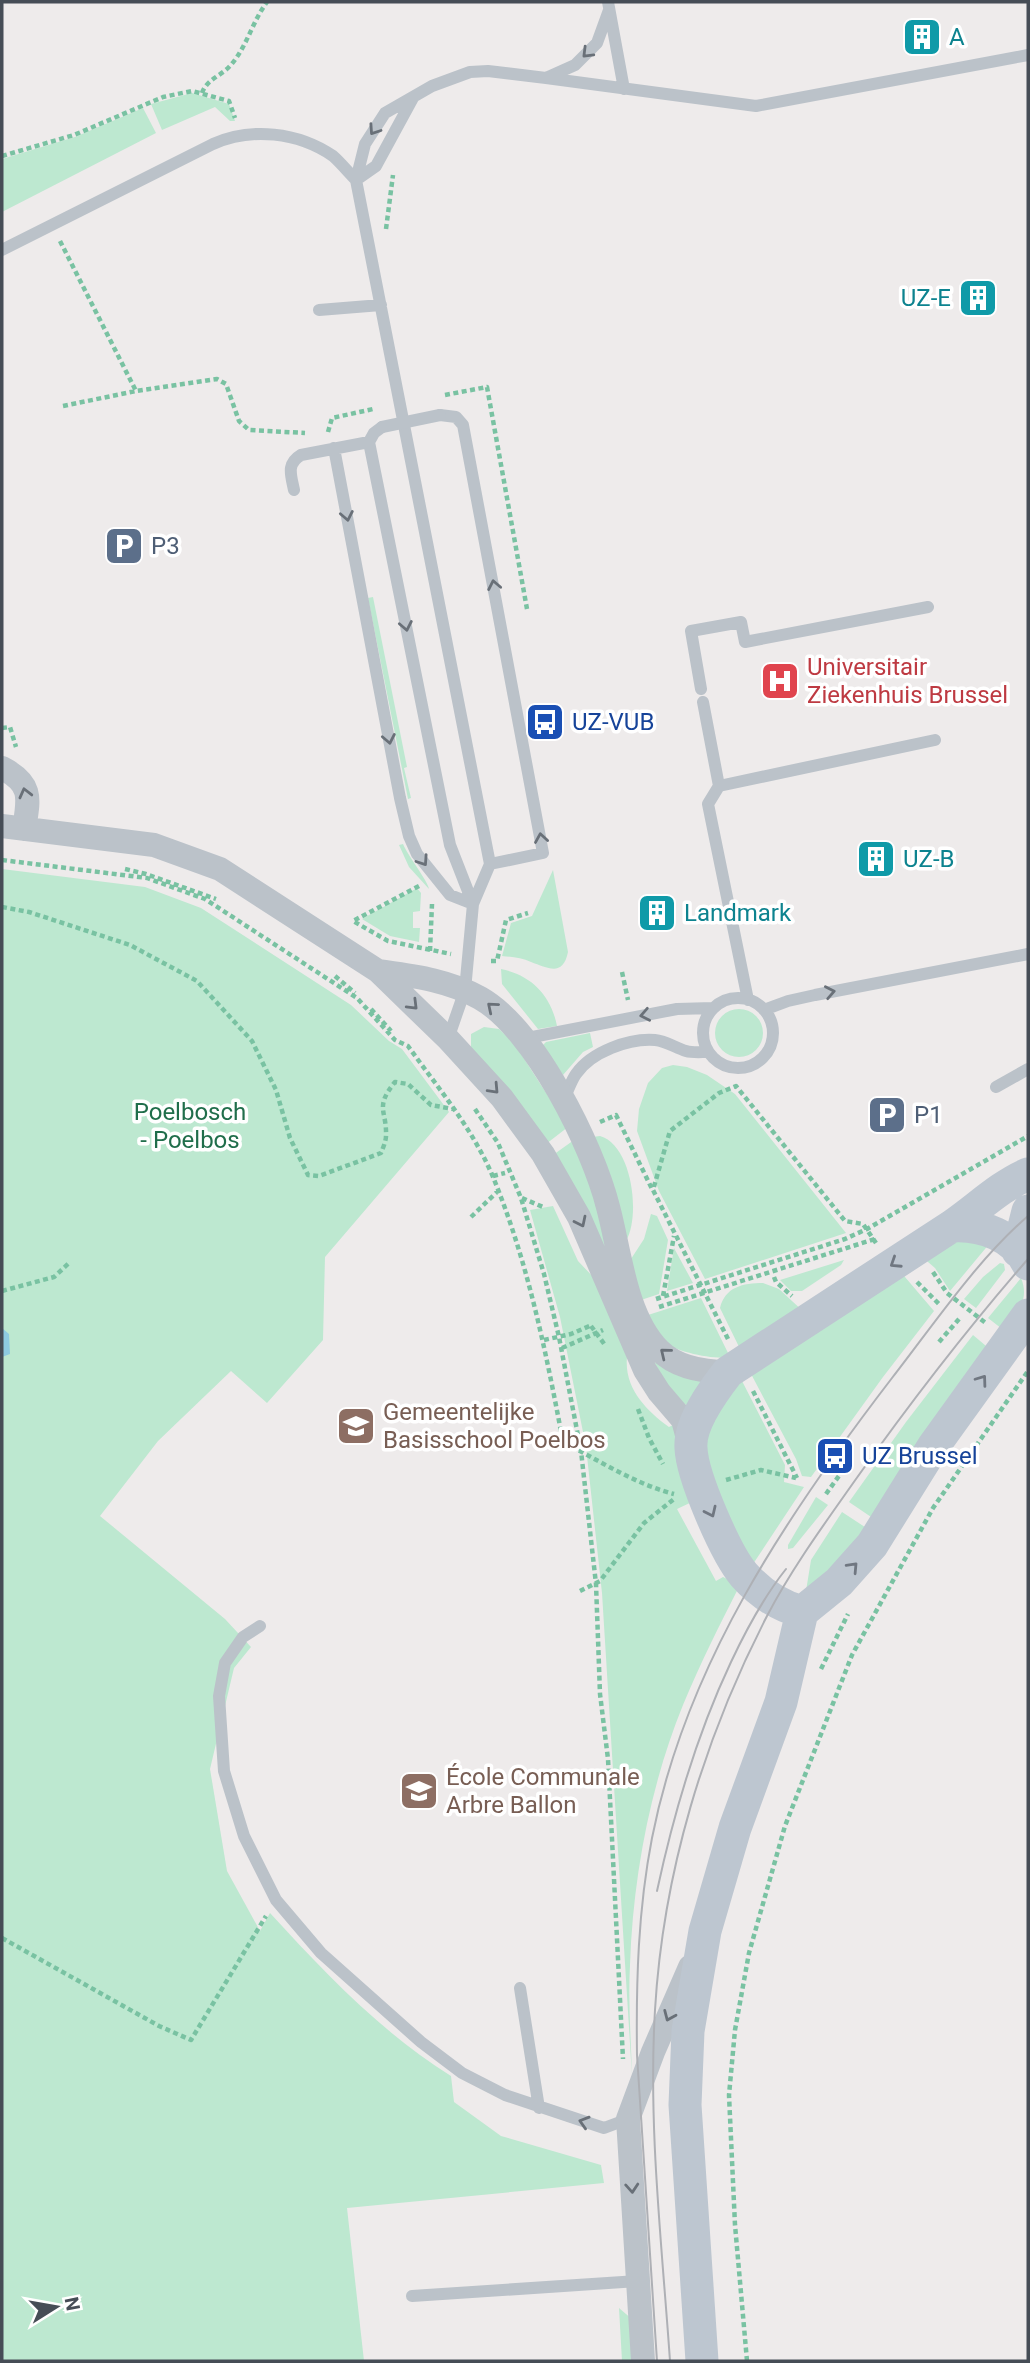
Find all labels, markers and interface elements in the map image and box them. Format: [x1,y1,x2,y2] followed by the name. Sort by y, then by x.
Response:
[901,16,943,58] building icon: A
[949,23,965,51] place label: A
[583,44,596,57] one-way arrow
[369,123,382,136] one-way arrow
[957,277,999,319] building icon: UZ-E
[901,284,951,312] place label: UZ-E
[338,509,353,521] one-way arrow
[103,525,145,567] parking icon: P3
[151,532,180,560] place label: P3
[487,579,502,591] one-way arrow
[397,620,412,632] one-way arrow
[807,653,1008,709] place label: Universitair Ziekenhuis Brussel
[759,660,801,702] hospital icon: Universitair Ziekenhuis Brussel
[524,701,566,743] bus stop icon: UZ-VUB
[572,708,654,736] place label: UZ-VUB
[380,733,395,745] one-way arrow
[19,788,33,800] one-way arrow
[534,833,549,844] one-way arrow
[855,838,897,880] building icon: UZ-B
[903,845,955,873] place label: UZ-B
[415,853,427,866] one-way arrow
[636,892,678,934] building icon: Landmark
[684,899,792,927] place label: Landmark
[824,986,836,1001] one-way arrow
[404,997,417,1010] one-way arrow
[487,1003,500,1015] one-way arrow
[639,1007,651,1022] one-way arrow
[485,1081,498,1094] one-way arrow
[866,1094,908,1136] parking icon: P1
[134,1098,246,1154] park label: Poelbosch - Poelbos
[914,1101,943,1129] place label: P1
[573,1215,587,1227] one-way arrow
[890,1255,903,1268] one-way arrow
[660,1349,673,1361] one-way arrow
[973,1375,986,1387] one-way arrow
[383,1398,606,1454] place label: Gemeentelijke Basisschool Poelbos
[335,1405,377,1447] school or university icon: Gemeentelijke Basisschool Poelbos
[814,1435,856,1477] bus stop icon: UZ Brussel
[862,1442,978,1470] place label: UZ Brussel
[702,1505,716,1517] one-way arrow
[845,1562,858,1575] one-way arrow
[446,1763,640,1819] place label: École Communale Arbre Ballon
[398,1770,440,1812] school or university icon: École Communale Arbre Ballon
[663,2009,677,2021] one-way arrow
[578,2115,590,2130] one-way arrow
[625,2182,640,2193] one-way arrow
[21,2272,91,2342] north arrow
[60,2295,85,2313] text: N

